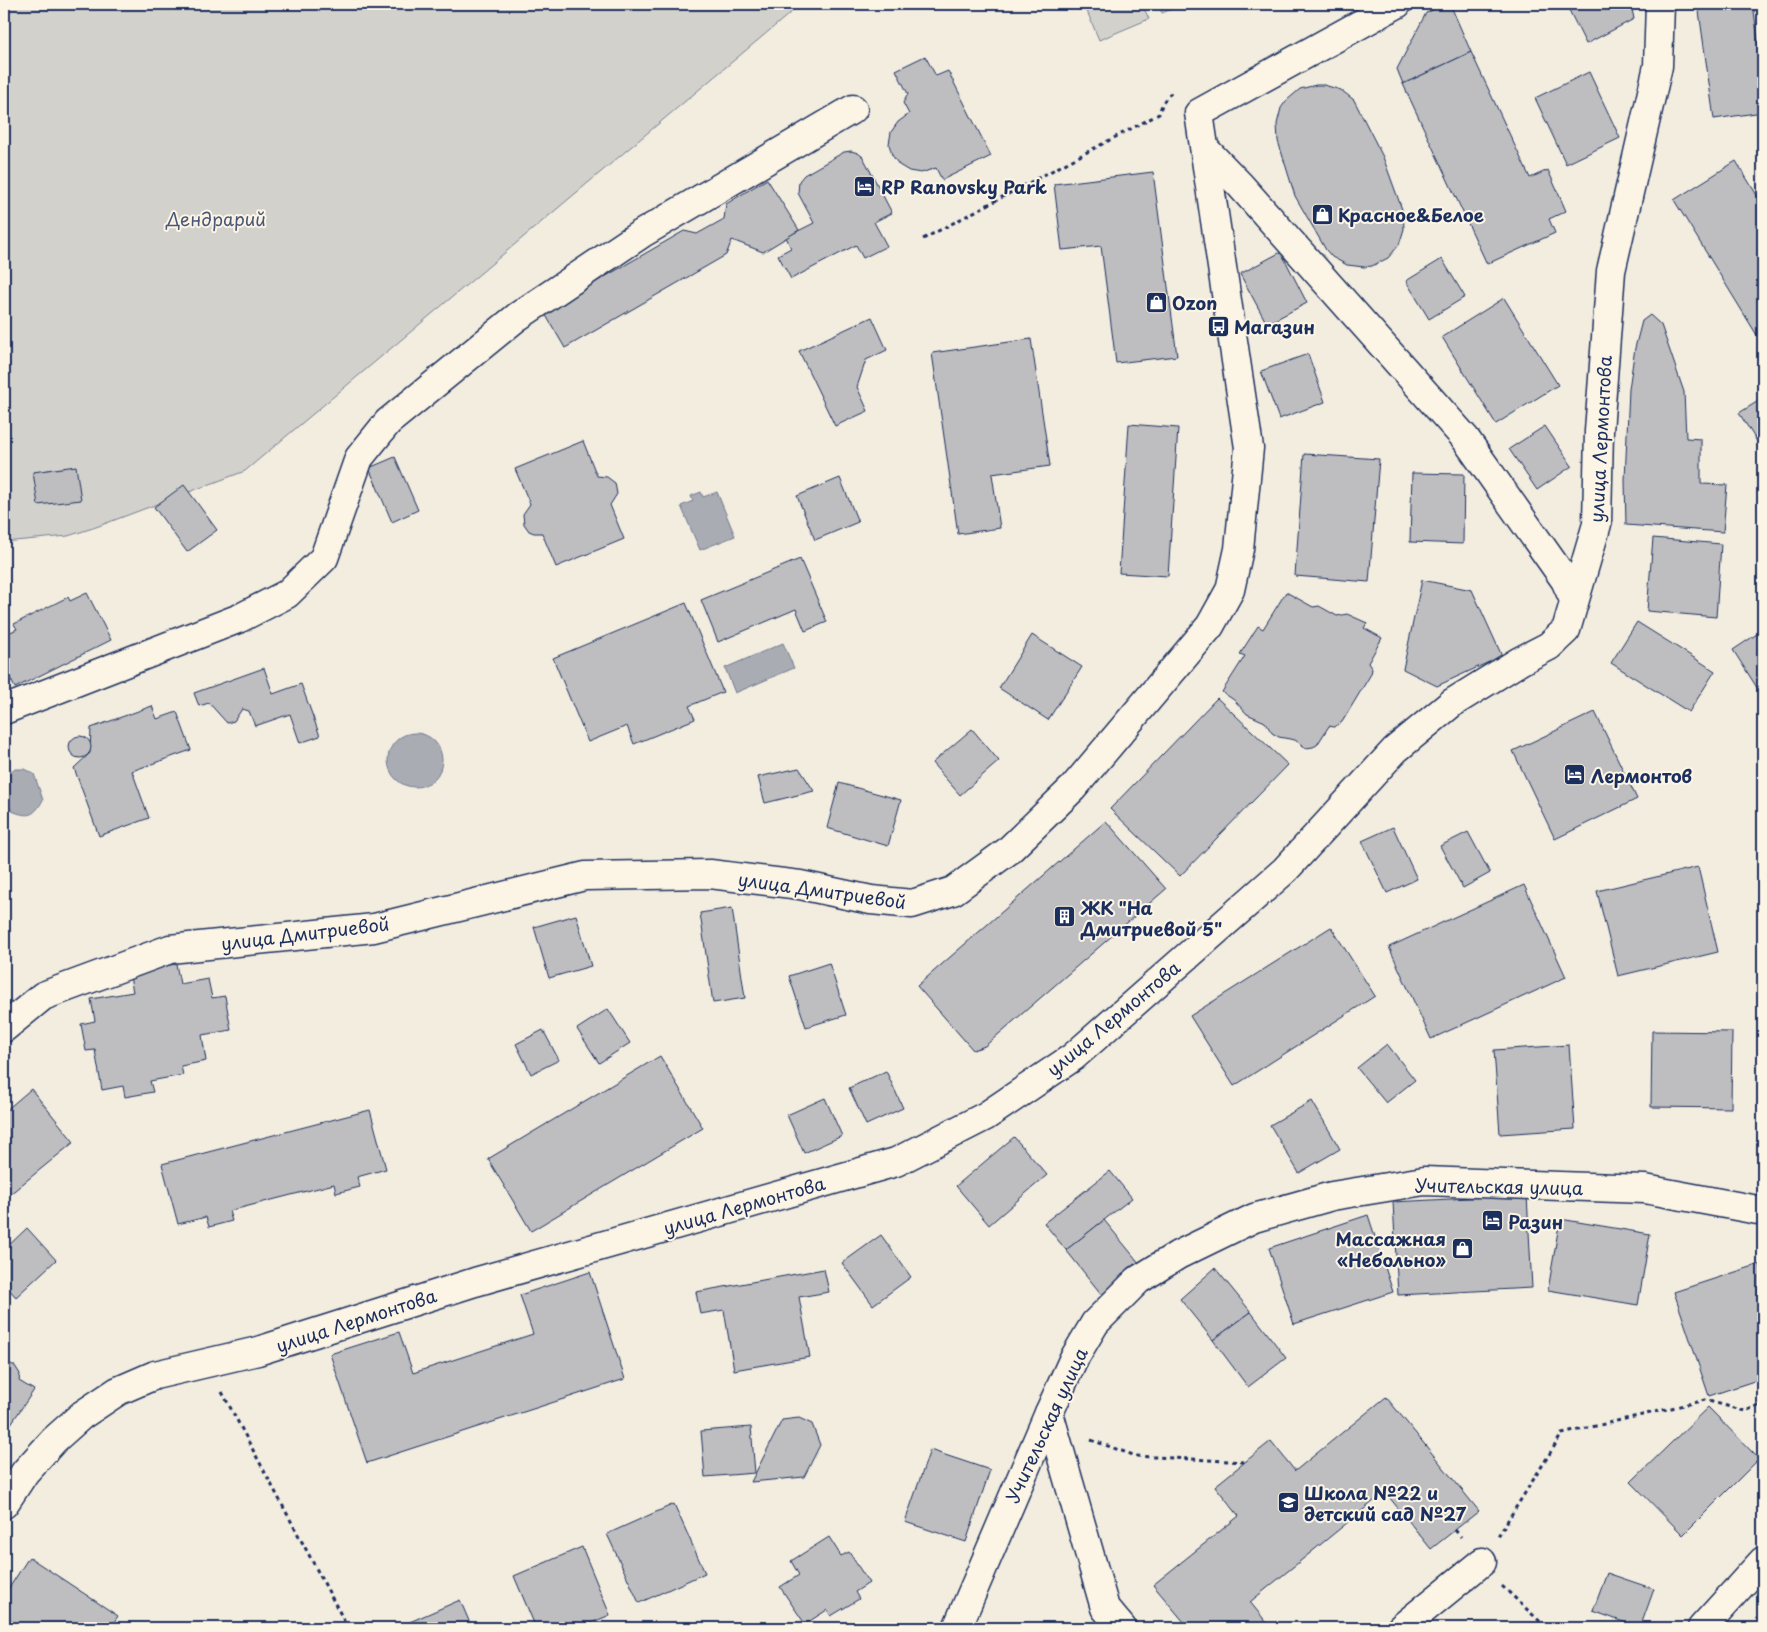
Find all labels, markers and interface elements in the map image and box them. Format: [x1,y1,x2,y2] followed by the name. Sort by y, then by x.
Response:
[881,173,1047,200] place label: RP Ranovsky Park
[853,174,877,198] hotel icon: RP Ranovsky Park
[1338,201,1484,228] place label: Красное&Белое
[1310,202,1334,226] shop icon: Красное&Белое
[165,205,266,232] park label: Дендрарий
[1172,289,1217,316] place label: Ozon
[1144,290,1168,314] shop icon: Ozon
[1234,313,1315,340] place label: Магазин
[1206,314,1230,338] bus stop icon: Магазин
[1582,354,1618,523] street label: улица Лермонтова
[1591,762,1693,789] place label: Лермонтов
[1563,763,1587,787] hotel icon: Лермонтов
[736,865,908,915] street label: улица Дмитриевой
[1080,894,1222,942] place label: ЖК "На Дмитриевой 5"
[1053,905,1077,929] building icon: ЖК "На Дмитриевой 5"
[219,909,391,957] street label: улица Дмитриевой
[1040,953,1186,1082] street label: улица Лермонтова
[660,1169,829,1241] street label: улица Лермонтова
[1415,1171,1584,1201] street label: Учительская улица
[1508,1208,1563,1235] place label: Разин
[1480,1209,1504,1233] hotel icon: Разин
[1336,1225,1446,1273] place label: Массажная «Небольно»
[1450,1236,1474,1260] shop icon: Массажная «Небольно»
[272,1281,440,1359] street label: улица Лермонтова
[998,1342,1094,1507] street label: Учительская улица
[1304,1479,1467,1527] place label: Школа №22 и детский сад №27
[1276,1490,1300,1514] school or university icon: Школа №22 и детский сад №27

